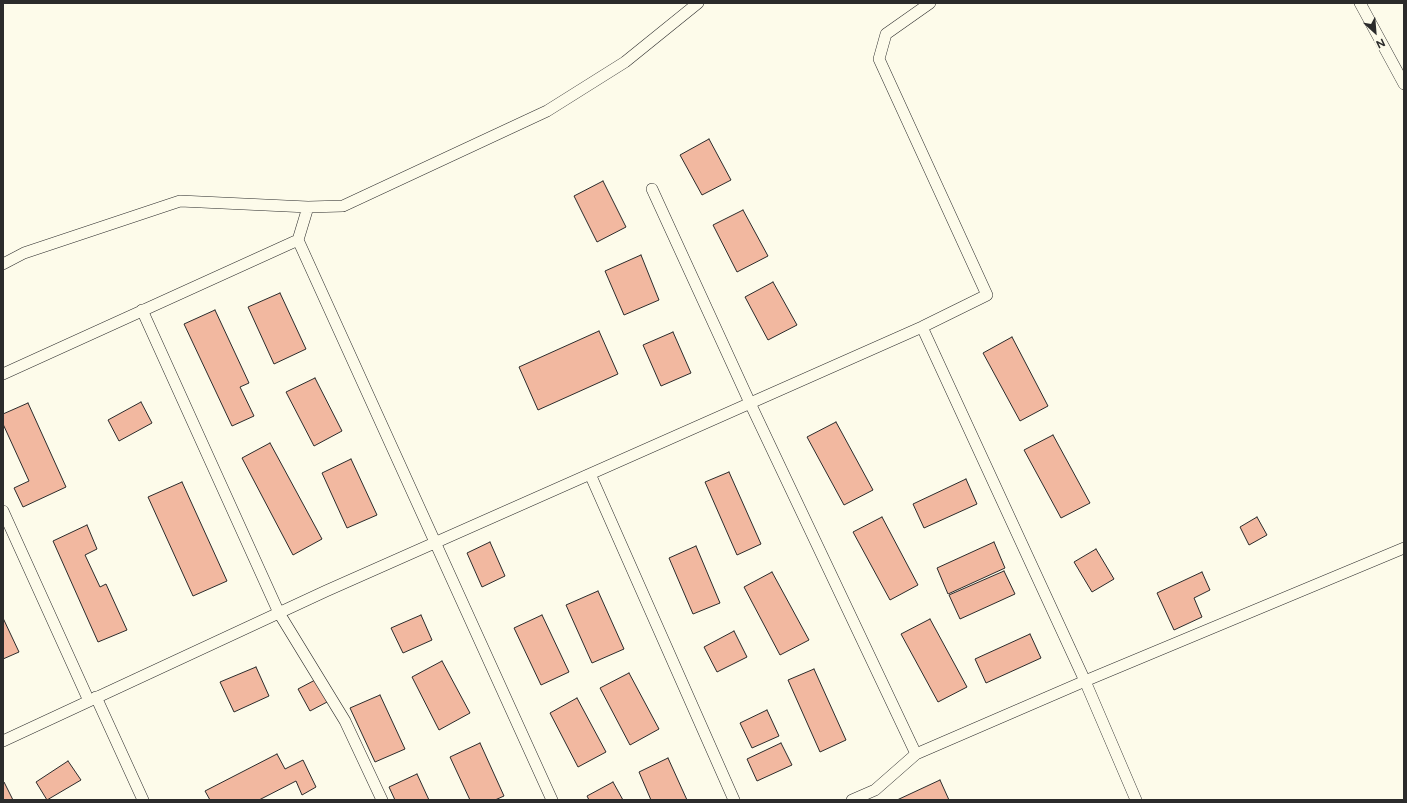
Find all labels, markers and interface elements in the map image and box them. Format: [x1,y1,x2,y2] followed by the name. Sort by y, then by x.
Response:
[1355,12,1395,52] north arrow
[1374,36,1387,51] text: N

